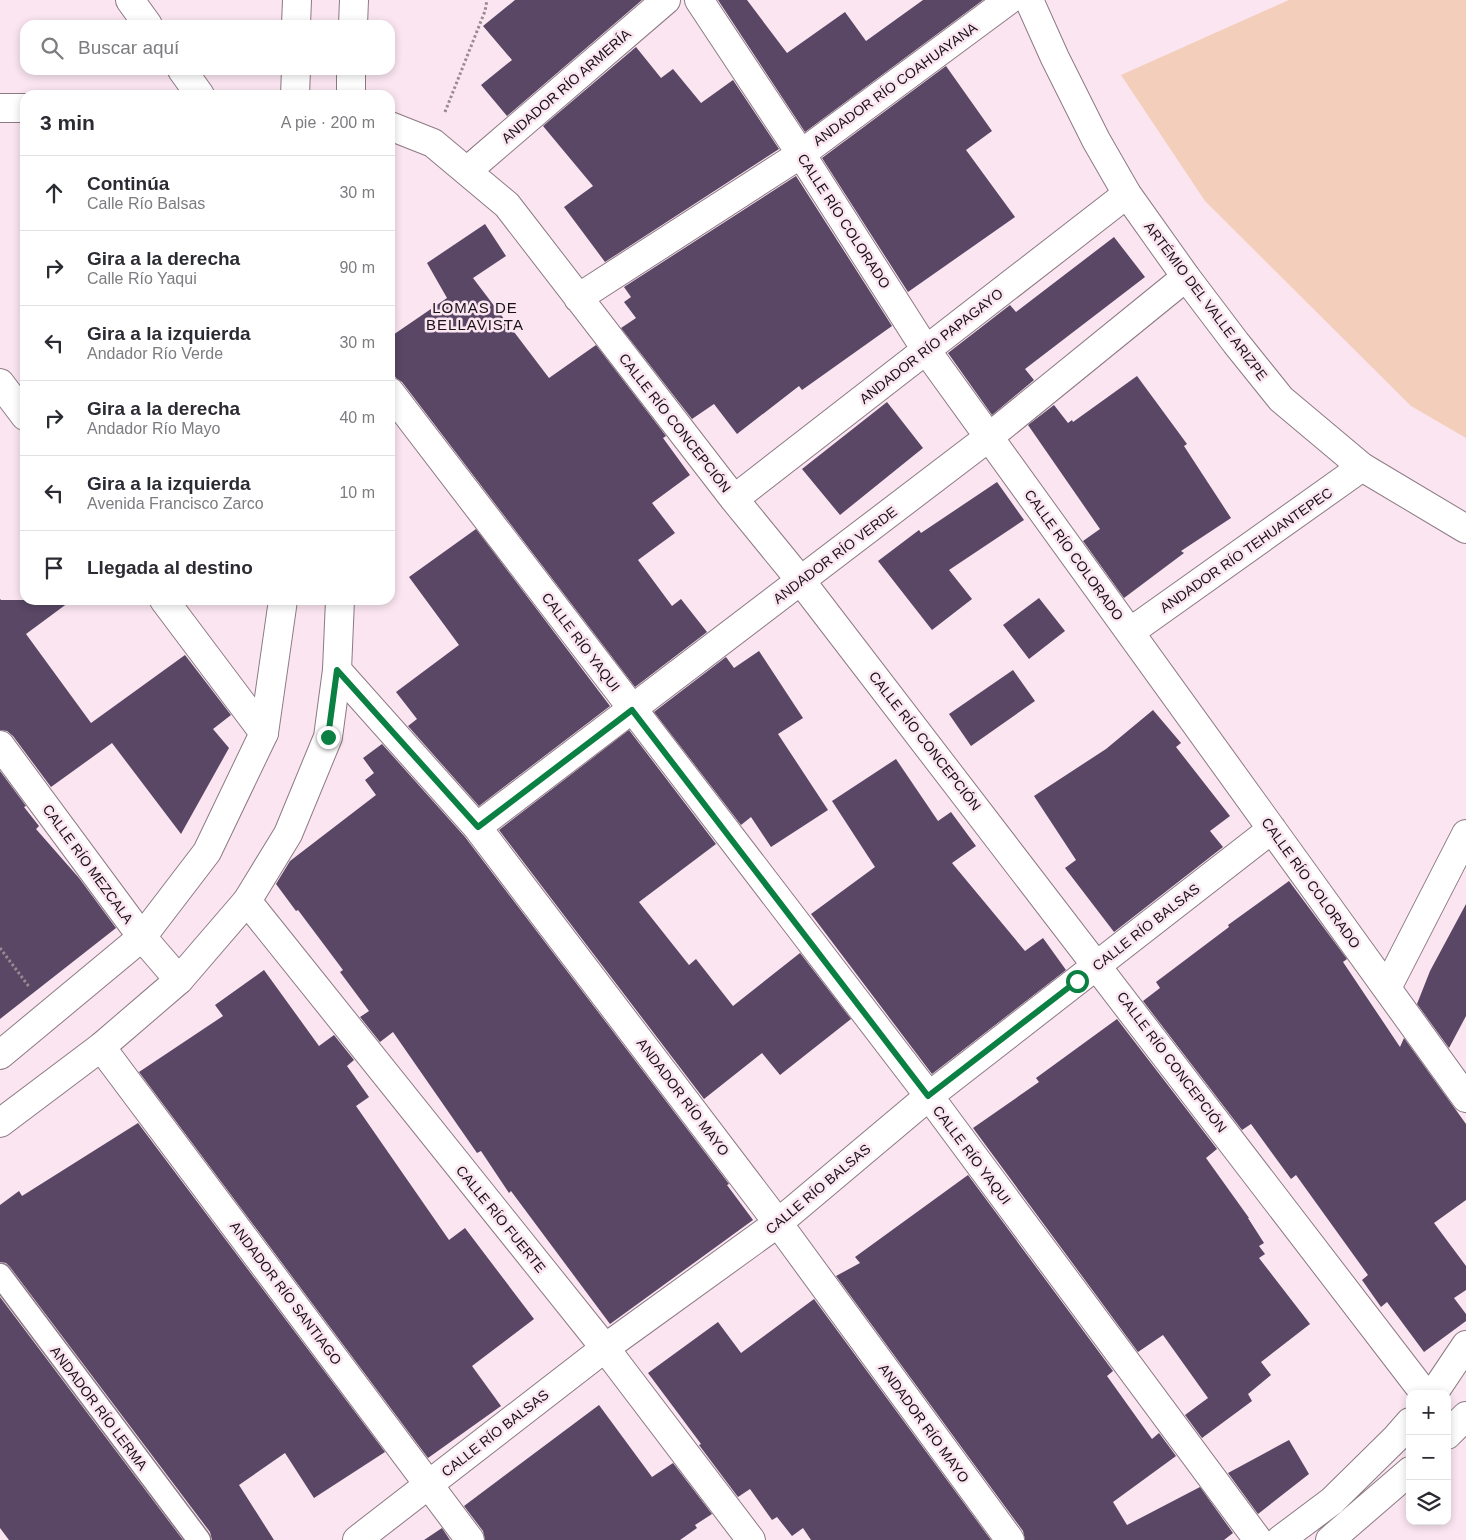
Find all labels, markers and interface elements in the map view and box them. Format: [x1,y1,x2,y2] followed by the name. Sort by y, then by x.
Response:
[810,19,981,149] street label: ANDADOR RÍO COAHUAYANA
[20,20,395,75] search box
[498,25,634,146] street label: ANDADOR RÍO ARMERÍA
[38,34,66,62] icon: search
[78,37,179,58] text: Buscar aquí
[40,111,95,134] text: 3 min
[281,114,375,131] text: A pie · 200 m
[794,151,894,291] street label: CALLE RÍO COLORADO
[87,173,169,194] text: Continúa
[40,179,68,207] icon: ahead
[339,184,375,201] text: 30 m
[87,195,205,212] text: Calle Río Balsas
[1141,219,1271,383] street label: ARTÉMIO DEL VALLE ARIZPE
[87,248,240,269] text: Gira a la derecha
[40,254,68,282] icon: right
[339,259,375,276] text: 90 m
[87,270,197,287] text: Calle Río Yaqui
[856,285,1006,407] street label: ANDADOR RÍO PAPAGAYO
[426,299,524,333] district label: LOMAS DE BELLAVISTA
[87,323,251,344] text: Gira a la izquierda
[40,329,68,357] icon: left
[339,334,375,351] text: 30 m
[87,345,223,362] text: Andador Río Verde
[616,350,734,496] street label: CALLE RÍO CONCEPCIÓN
[87,398,240,419] text: Gira a la derecha
[40,404,68,432] icon: right
[339,409,375,426] text: 40 m
[87,420,220,437] text: Andador Río Mayo
[87,473,251,494] text: Gira a la izquierda
[40,479,68,507] icon: left
[339,484,375,501] text: 10 m
[1157,484,1335,616] street label: ANDADOR RÍO TEHUANTEPEC
[1021,487,1127,623] street label: CALLE RÍO COLORADO
[87,495,264,512] text: Avenida Francisco Zarco
[770,503,900,607] street label: ANDADOR RÍO VERDE
[40,554,68,582] icon: arrive
[87,557,253,578] text: Llegada al destino
[539,590,623,694] street label: CALLE RÍO YAQUI
[866,668,984,814] street label: CALLE RÍO CONCEPCIÓN
[317,726,340,749] route end
[39,801,137,927] street label: CALLE RÍO MEZCALA
[1258,815,1364,951] street label: CALLE RÍO COLORADO
[1089,880,1203,974] street label: CALLE RÍO BALSAS
[1066,970,1089,993] route start
[1114,989,1230,1135] street label: CALLE RÍO CONCEPCIÓN
[634,1035,732,1159] street label: ANDADOR RÍO MAYO
[930,1103,1014,1207] street label: CALLE RÍO YAQUI
[762,1141,874,1237] street label: CALLE RÍO BALSAS
[453,1162,549,1276] street label: CALLE RÍO FUERTE
[227,1218,345,1368] street label: ANDADOR RÍO SANTIAGO
[47,1343,151,1474] street label: ANDADOR RÍO LERMA
[876,1361,973,1486] street label: ANDADOR RÍO MAYO
[438,1386,552,1480] street label: CALLE RÍO BALSAS
[1406,1390,1451,1525] map controls
[1406,1390,1451,1435] button: +
[1406,1435,1451,1480] button: −
[1406,1480,1451,1525] button: layers

